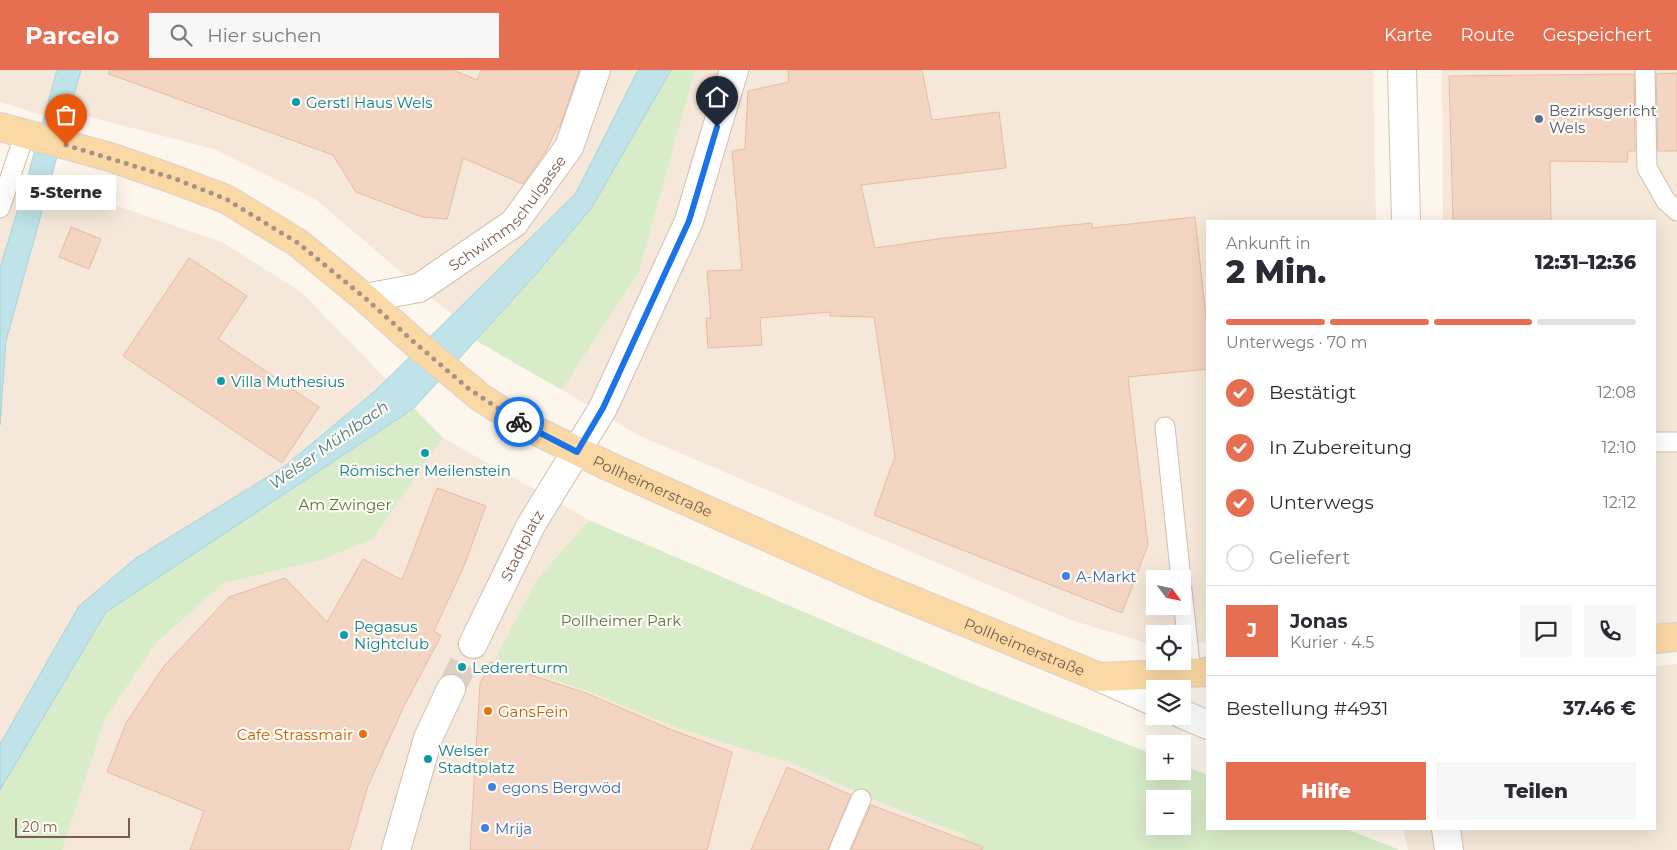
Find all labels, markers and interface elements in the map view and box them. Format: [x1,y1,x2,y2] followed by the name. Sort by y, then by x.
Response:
[149,13,499,58] search box
[25,21,119,50] text: Parcelo
[167,21,195,49] icon: search
[207,24,322,47] text: Hier suchen
[1384,24,1432,46] text: Karte
[1460,24,1515,46] text: Route
[1543,24,1652,46] text: Gespeichert
[696,76,738,127] pin
[703,83,731,111] icon: home
[306,93,433,112] place label: Gerstl Haus Wels
[45,94,87,145] pin
[290,96,302,108] marker: Gerstl Haus Wels
[52,101,80,129] icon: bag
[1549,101,1657,137] place label: Bezirksgericht Wels
[1533,113,1545,125] marker: Bezirksgericht Wels
[444,151,570,275] street label: Schwimmschulgasse
[16,175,116,210] callout: 5-Sterne
[30,183,102,202] text: 5-Sterne
[1226,234,1311,253] text: Ankunft in
[1535,251,1636,274] text: 12:31–12:36
[1226,252,1326,291] text: 2 Min.
[1226,333,1368,352] text: Unterwegs · 70 m
[231,372,345,391] place label: Villa Muthesius
[215,375,227,387] marker: Villa Muthesius
[1226,379,1254,407] icon: check
[1269,381,1356,404] text: Bestätigt
[1597,383,1636,402] text: 12:08
[266,397,392,493] water label: Welser Mühlbach
[494,397,544,447] courier
[505,408,533,436] icon: bike
[1226,434,1254,462] icon: check
[1269,436,1412,459] text: In Zubereitung
[1601,438,1636,457] text: 12:10
[419,447,431,459] marker: Römischer Meilenstein
[590,451,716,521] street label: Pollheimerstraße
[339,461,511,480] place label: Römischer Meilenstein
[1226,489,1254,517] icon: check
[1269,491,1374,514] text: Unterwegs
[1603,493,1636,512] text: 12:12
[299,495,391,514] park label: Am Zwinger
[496,506,548,584] street label: Stadtplatz
[1269,546,1350,569] text: Geliefert
[1076,567,1136,586] place label: A-Markt
[1060,570,1072,582] marker: A-Markt
[1146,570,1191,615] north arrow
[1146,570,1191,835] map controls
[1520,605,1572,657] button: chat
[1584,605,1636,657] button: phone
[1290,610,1348,633] text: Jonas
[561,611,681,630] park label: Pollheimer Park
[961,613,1088,680] street label: Pollheimerstraße
[354,617,429,653] place label: Pegasus Nightclub
[1247,619,1257,642] text: J
[1146,625,1191,670] button: locate
[338,629,350,641] marker: Pegasus Nightclub
[1290,633,1374,652] text: Kurier · 4.5
[472,658,568,677] place label: Ledererturm
[456,661,468,673] marker: Ledererturm
[1146,680,1191,725] button: layers
[1226,697,1388,720] text: Bestellung #4931
[1563,697,1636,720] text: 37.46 €
[498,702,568,721] place label: GansFein
[482,705,494,717] marker: GansFein
[237,725,353,744] place label: Cafe Strassmair
[357,728,369,740] marker: Cafe Strassmair
[1146,735,1191,780] button: +
[438,741,515,777] place label: Welser Stadtplatz
[422,753,434,765] marker: Welser Stadtplatz
[1226,762,1426,820] button: Hilfe
[1436,762,1636,820] button: Teilen
[502,778,621,797] place label: egons Bergwöd
[486,781,498,793] marker: egons Bergwöd
[1146,790,1191,835] button: −
[15,815,130,838] scale bar
[22,818,58,836] text: 20 m
[495,819,532,838] place label: Mrija
[479,822,491,834] marker: Mrija

